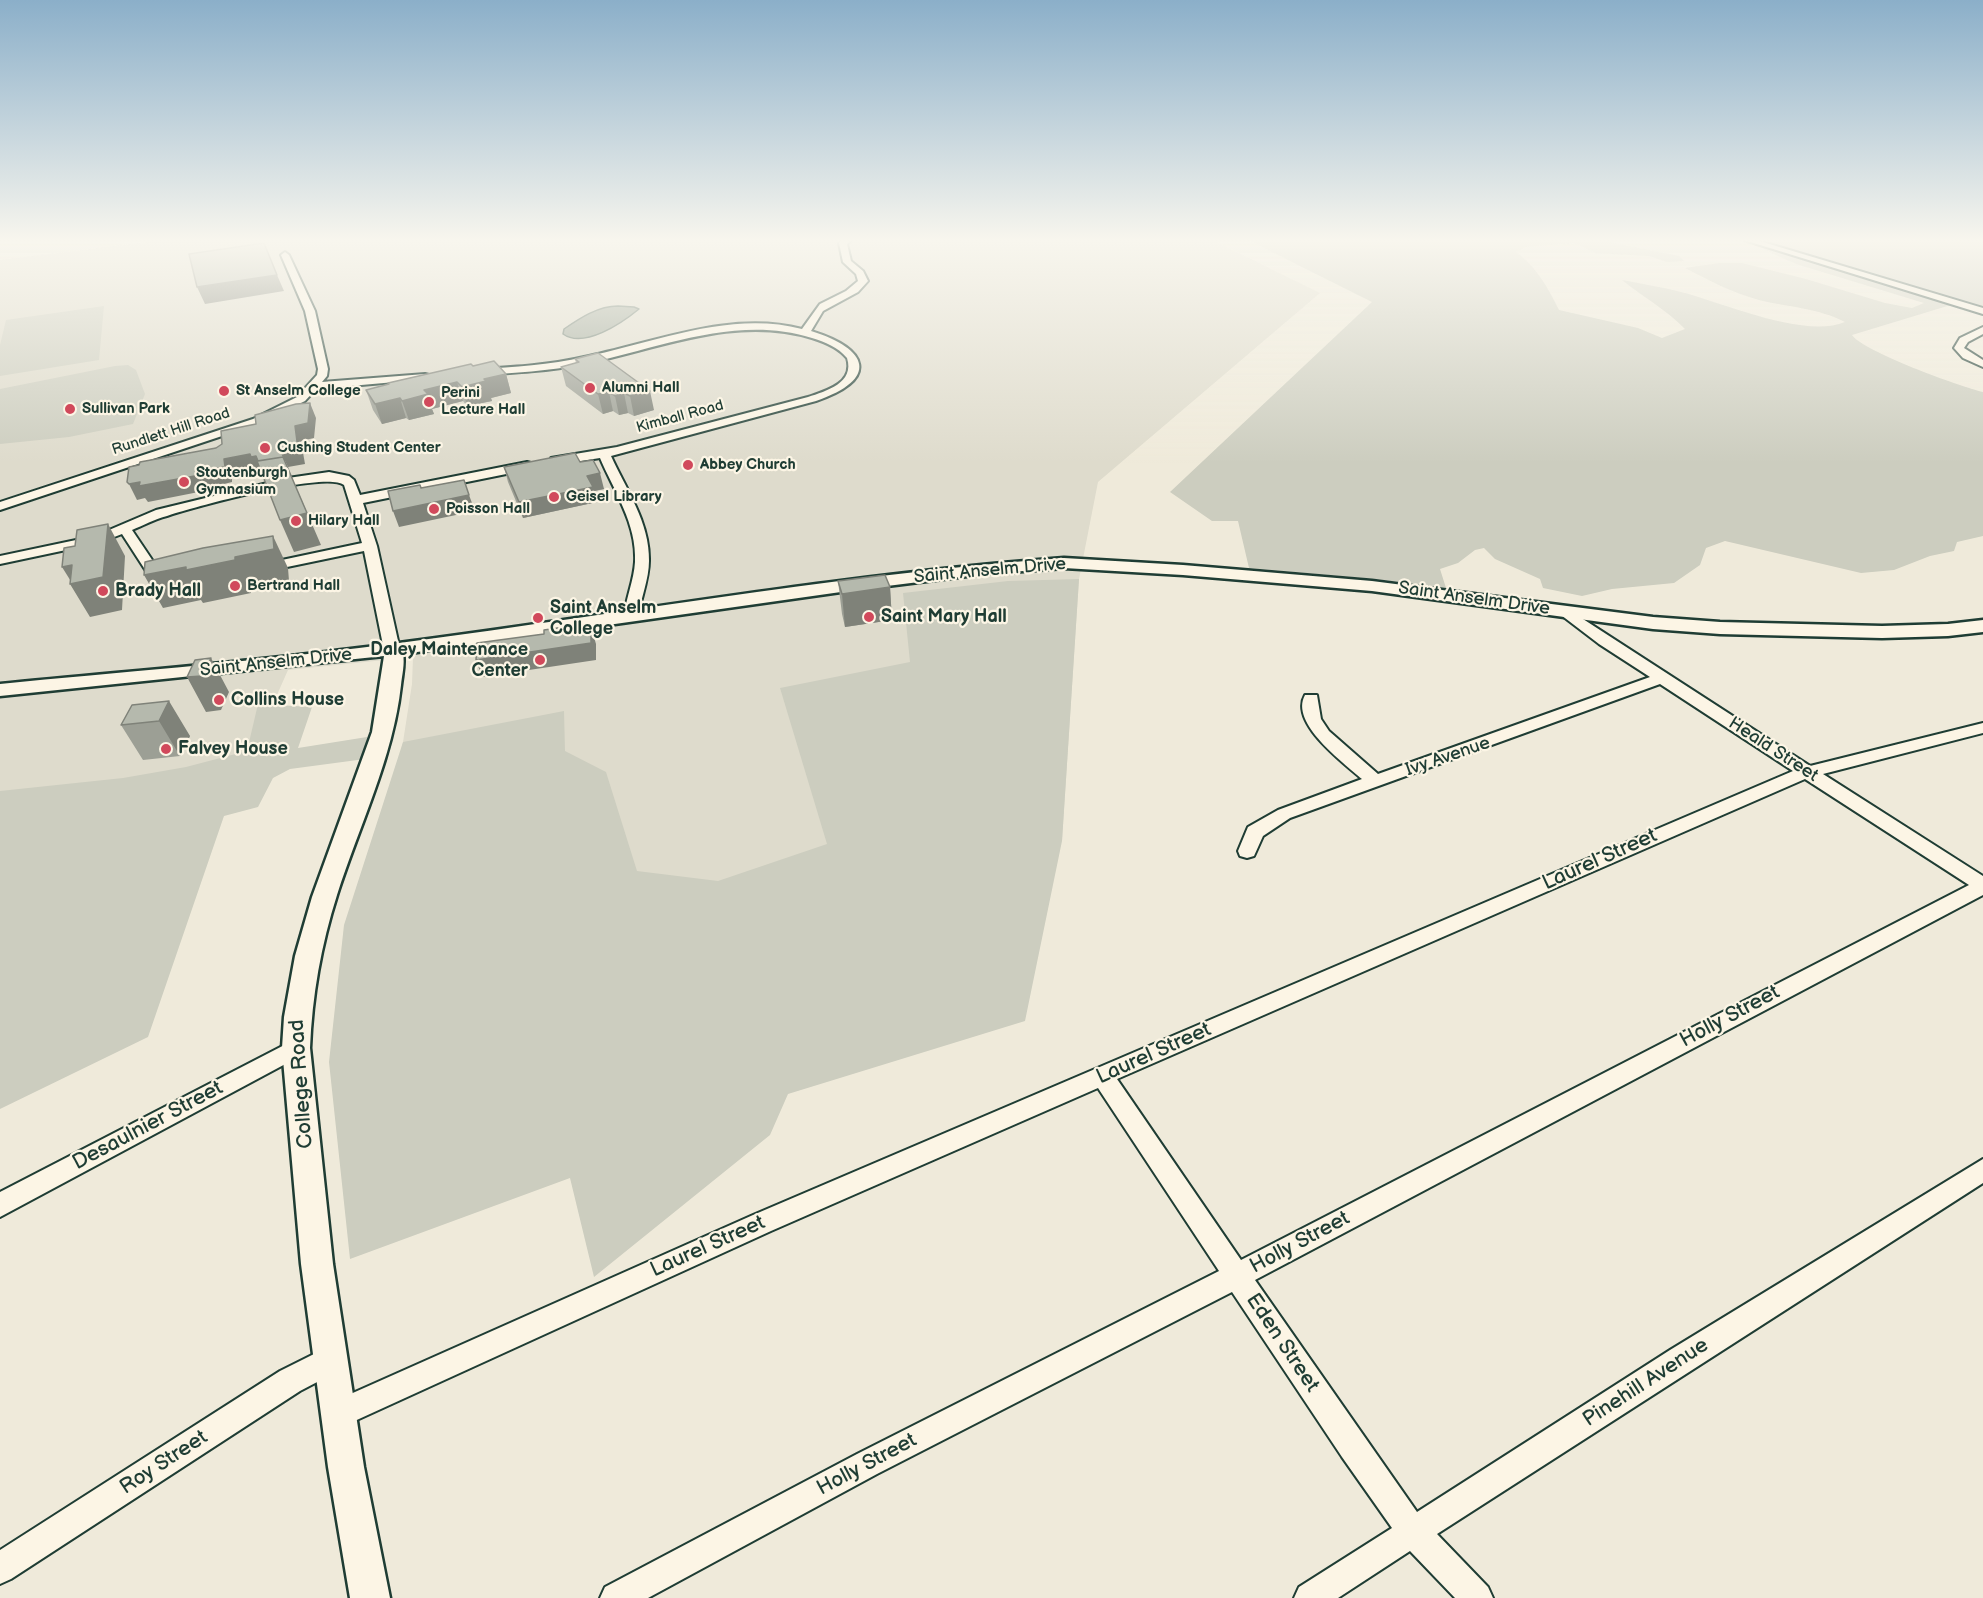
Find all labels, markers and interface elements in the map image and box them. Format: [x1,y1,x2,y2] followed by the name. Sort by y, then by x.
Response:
[602,379,679,397] place label: Alumni Hall
[583,381,597,395] marker: Alumni Hall
[236,382,361,400] place label: St Anselm College
[217,384,231,398] marker: St Anselm College
[441,384,525,419] place label: Perini Lecture Hall
[422,395,436,409] marker: Perini Lecture Hall
[634,397,726,437] street label: Kimball Road
[82,400,170,418] place label: Sullivan Park
[63,402,77,416] marker: Sullivan Park
[110,404,232,460] street label: Rundlett Hill Road
[277,439,441,457] place label: Cushing Student Center
[258,441,272,455] marker: Cushing Student Center
[700,456,796,474] place label: Abbey Church
[681,458,695,472] marker: Abbey Church
[196,464,288,499] place label: Stoutenburgh Gymnasium
[177,475,191,489] marker: Stoutenburgh Gymnasium
[566,488,662,506] place label: Geisel Library
[547,490,561,504] marker: Geisel Library
[446,500,530,518] place label: Poisson Hall
[427,502,441,516] marker: Poisson Hall
[308,512,380,530] place label: Hilary Hall
[289,514,303,528] marker: Hilary Hall
[913,554,1067,588] street label: Saint Anselm Drive
[247,577,340,595] place label: Bertrand Hall
[1397,578,1551,620] street label: Saint Anselm Drive
[228,579,242,593] marker: Bertrand Hall
[115,580,201,602] place label: Brady Hall
[96,584,110,598] marker: Brady Hall
[550,597,656,640] place label: Saint Anselm College
[881,606,1007,628] place label: Saint Mary Hall
[862,610,876,624] marker: Saint Mary Hall
[531,611,545,625] marker: Saint Anselm College
[370,639,528,682] place label: Daley Maintenance Center
[199,644,353,682] street label: Saint Anselm Drive
[533,653,547,667] marker: Daley Maintenance Center
[231,689,344,711] place label: Collins House
[212,693,226,707] marker: Collins House
[1724,713,1822,787] street label: Heald Street
[1403,732,1493,782] street label: Ivy Avenue
[178,738,288,760] place label: Falvey House
[159,742,173,756] marker: Falvey House
[1539,824,1661,896] street label: Laurel Street
[1676,980,1784,1054] street label: Holly Street
[285,1018,319,1150] street label: College Road
[1093,1018,1215,1090] street label: Laurel Street
[69,1076,227,1176] street label: Desaulnier Street
[1246,1206,1354,1280] street label: Holly Street
[647,1211,769,1283] street label: Laurel Street
[1240,1289,1324,1397] street label: Eden Street
[1579,1333,1713,1433] street label: Pinehill Avenue
[115,1425,213,1501] street label: Roy Street
[813,1428,921,1502] street label: Holly Street

